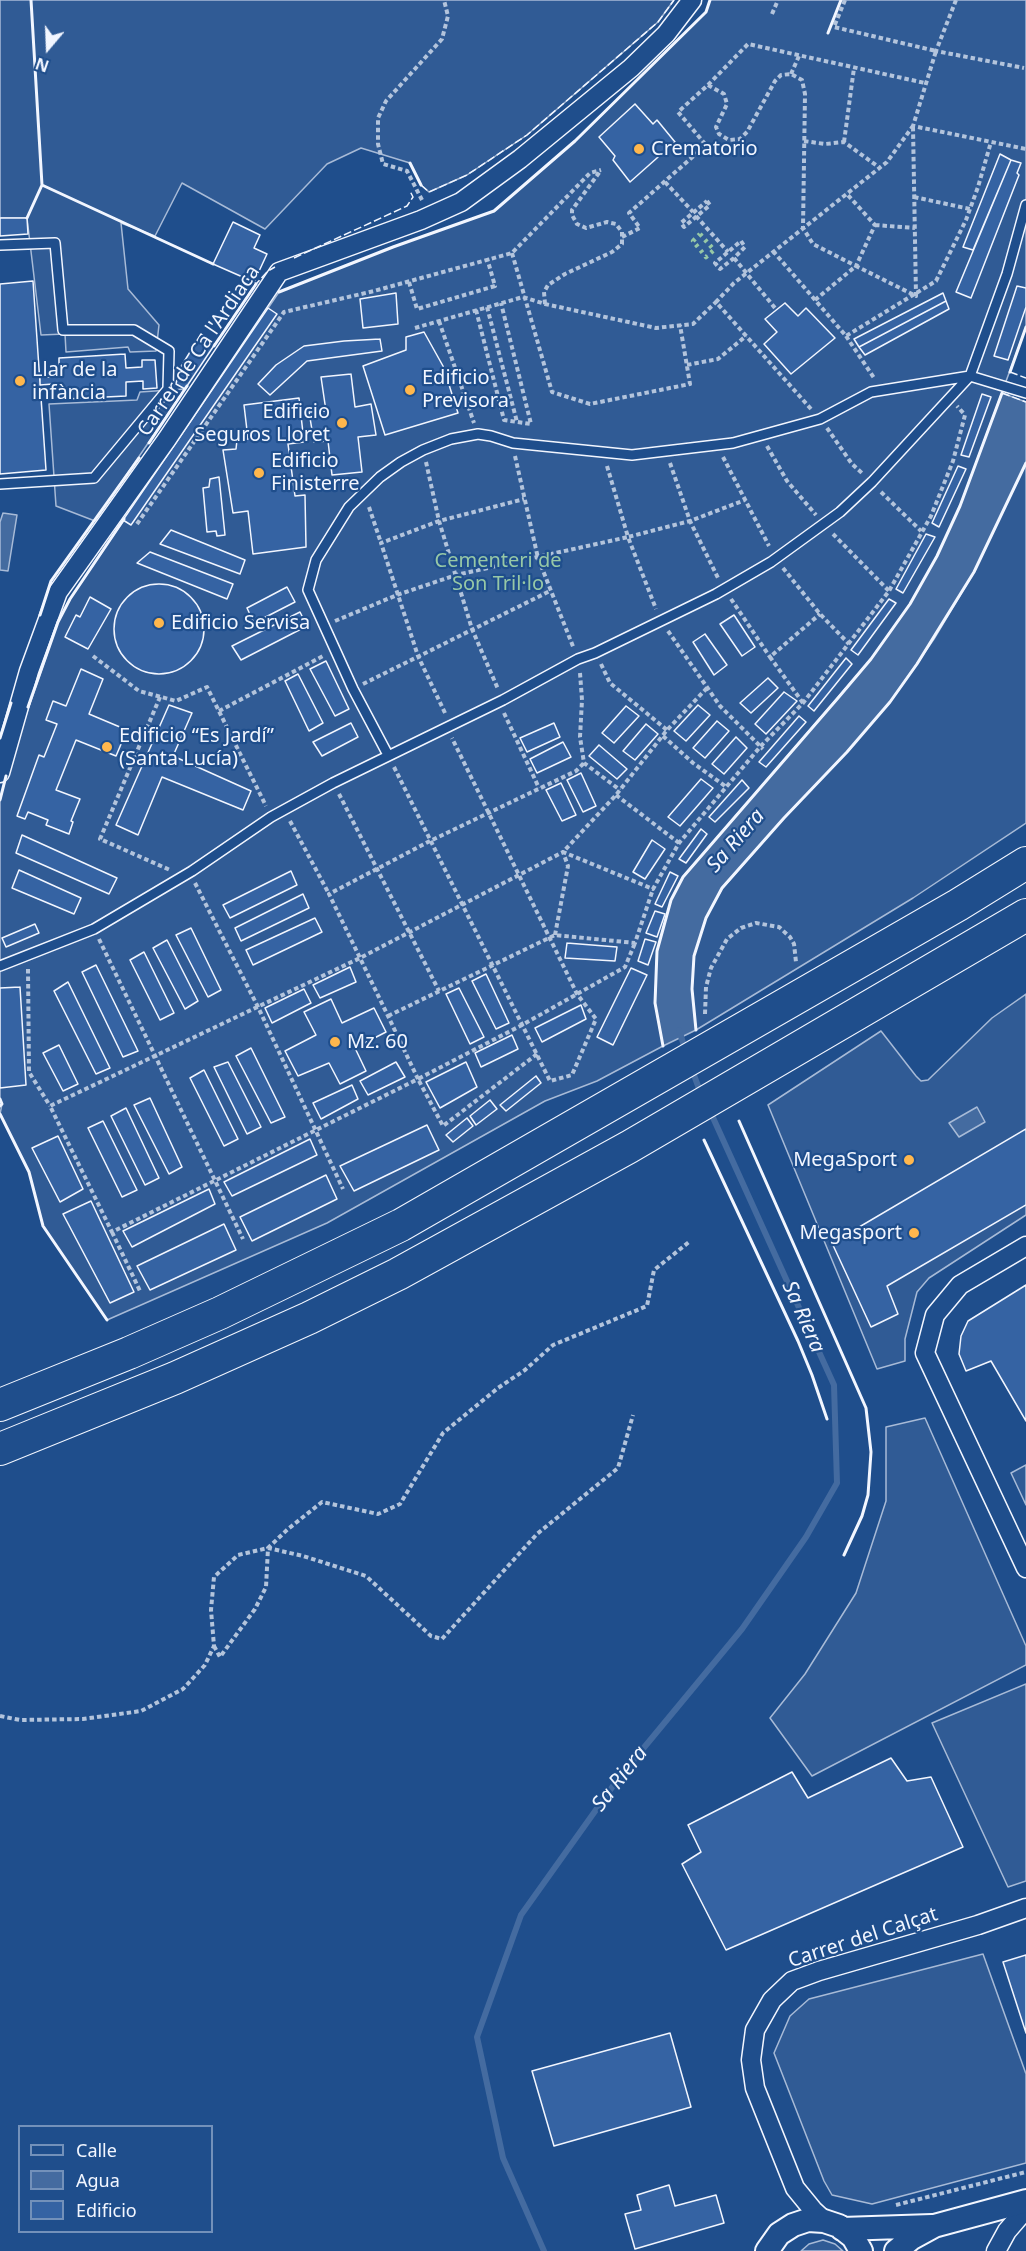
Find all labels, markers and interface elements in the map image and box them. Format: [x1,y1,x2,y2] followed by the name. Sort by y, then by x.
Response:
[18,18,78,78] north arrow
[32,53,52,78] text: N
[651,137,758,161] place label: Crematorio
[632,142,646,156] marker: Crematorio
[133,261,265,441] street label: Carrer de Ca l'Ardiaca
[32,358,117,405] place label: Llar de la infància
[422,366,509,413] place label: Edificio Previsora
[13,374,27,388] marker: Llar de la infància
[403,383,417,397] marker: Edificio Previsora
[194,400,330,447] place label: Edificio Seguros Lloret
[335,416,349,430] marker: Edificio Seguros Lloret
[271,449,360,496] place label: Edificio Finisterre
[252,466,266,480] marker: Edificio Finisterre
[435,549,561,596] park label: Cementeri de Son Tril·lo
[171,611,310,635] place label: Edificio Servisa
[152,616,166,630] marker: Edificio Servisa
[119,724,274,771] place label: Edificio “Es Jardí” (Santa Lucía)
[100,740,114,754] marker: Edificio “Es Jardí” (Santa Lucía)
[702,804,770,878] water label: Sa Riera
[347,1030,408,1054] place label: Mz. 60
[328,1035,342,1049] marker: Mz. 60
[793,1148,897,1172] place label: MegaSport
[902,1153,916,1167] marker: MegaSport
[800,1221,902,1245] place label: Megasport
[907,1226,921,1240] marker: Megasport
[776,1277,830,1357] water label: Sa Riera
[587,1741,653,1817] water label: Sa Riera
[785,1903,941,1973] street label: Carrer del Calçat
[18,2125,213,2233] legend
[76,2138,117,2162] text: Calle
[76,2168,120,2192] text: Agua
[76,2198,137,2222] text: Edificio

